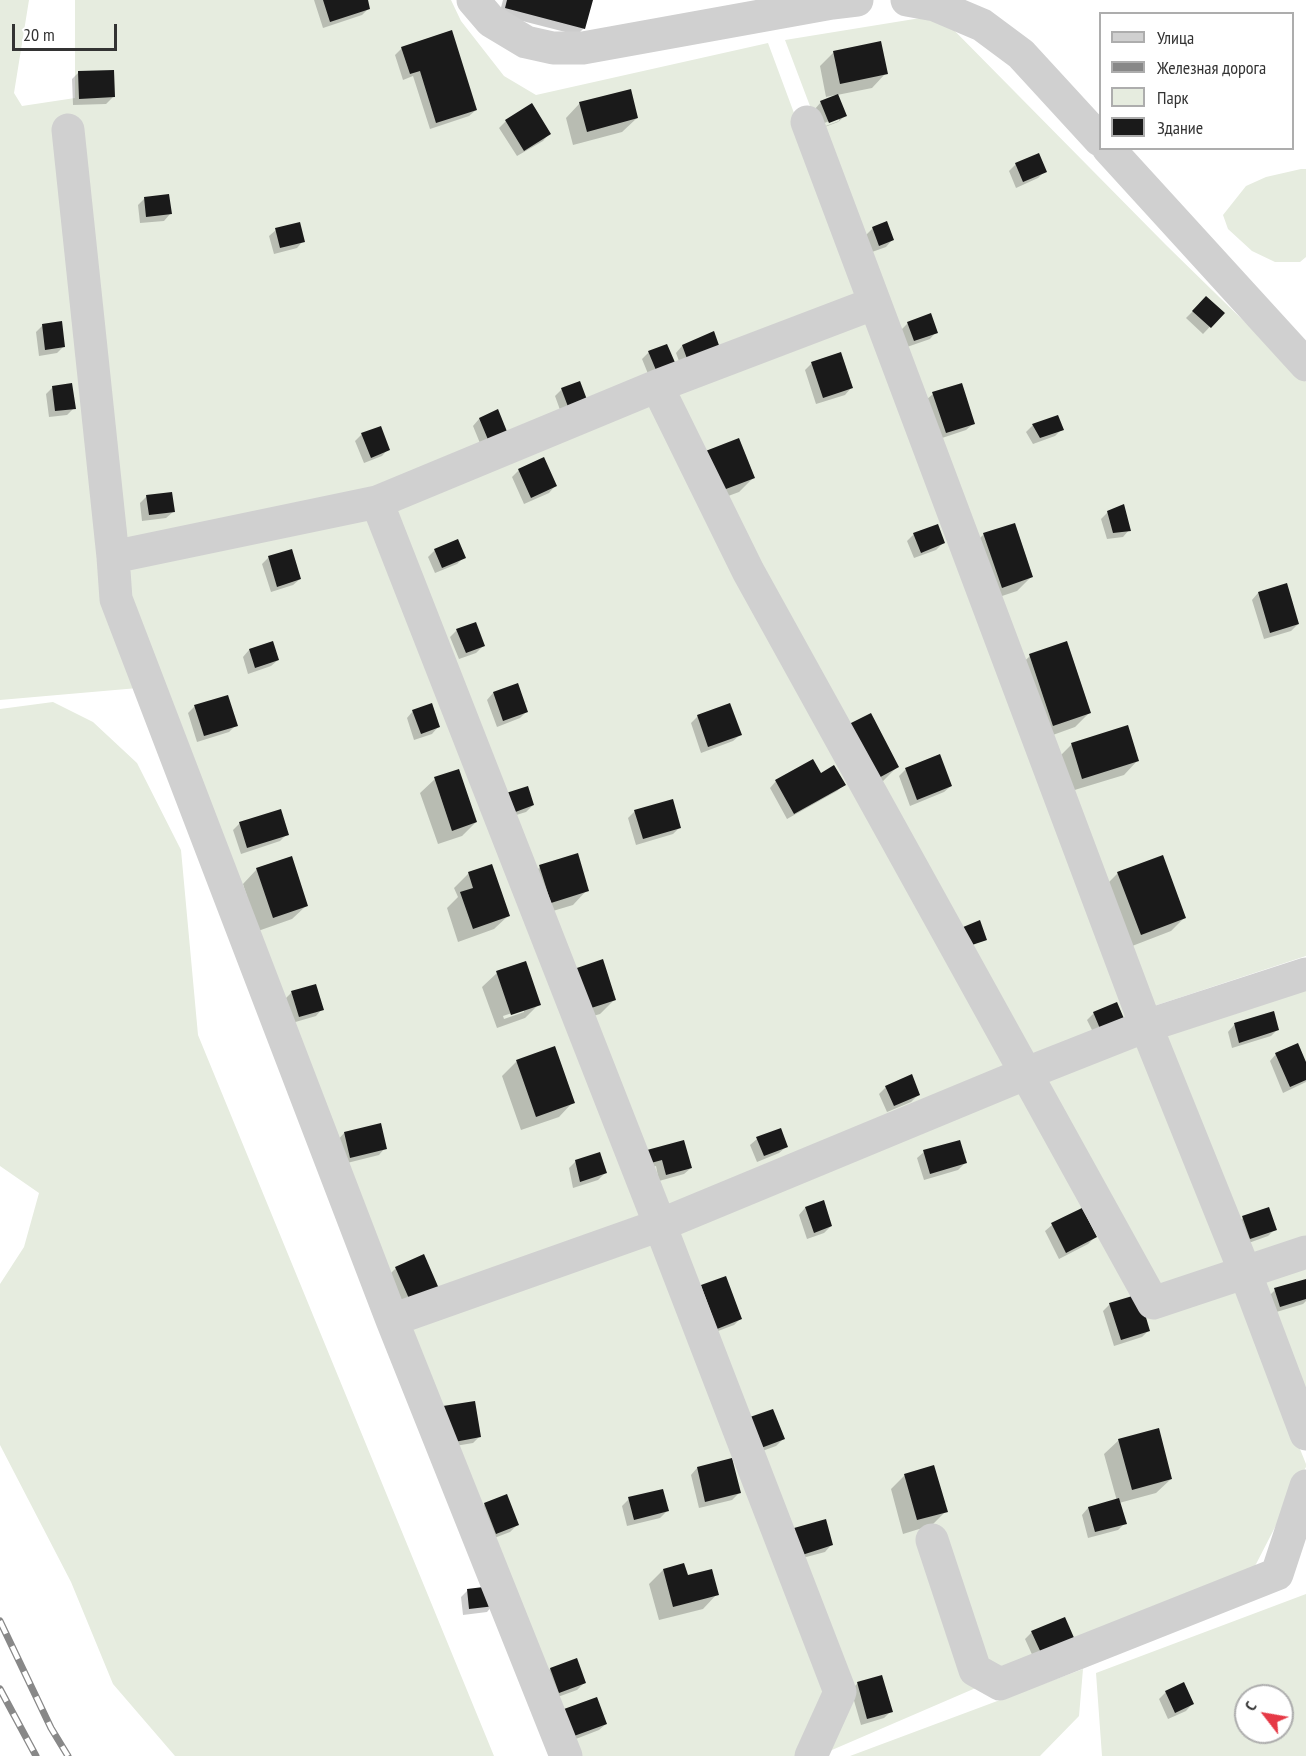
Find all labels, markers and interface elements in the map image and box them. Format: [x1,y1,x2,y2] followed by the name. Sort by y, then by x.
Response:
[15,12,120,50] scale bar
[1099,12,1294,150] legend
[23,23,55,46] text: 20 m
[1157,26,1194,49] text: Улица
[1157,56,1266,79] text: Железная дорога
[1157,86,1188,109] text: Парк
[1157,116,1203,139] text: Здание
[1234,1684,1294,1744] north arrow
[1240,1697,1261,1714] text: С

